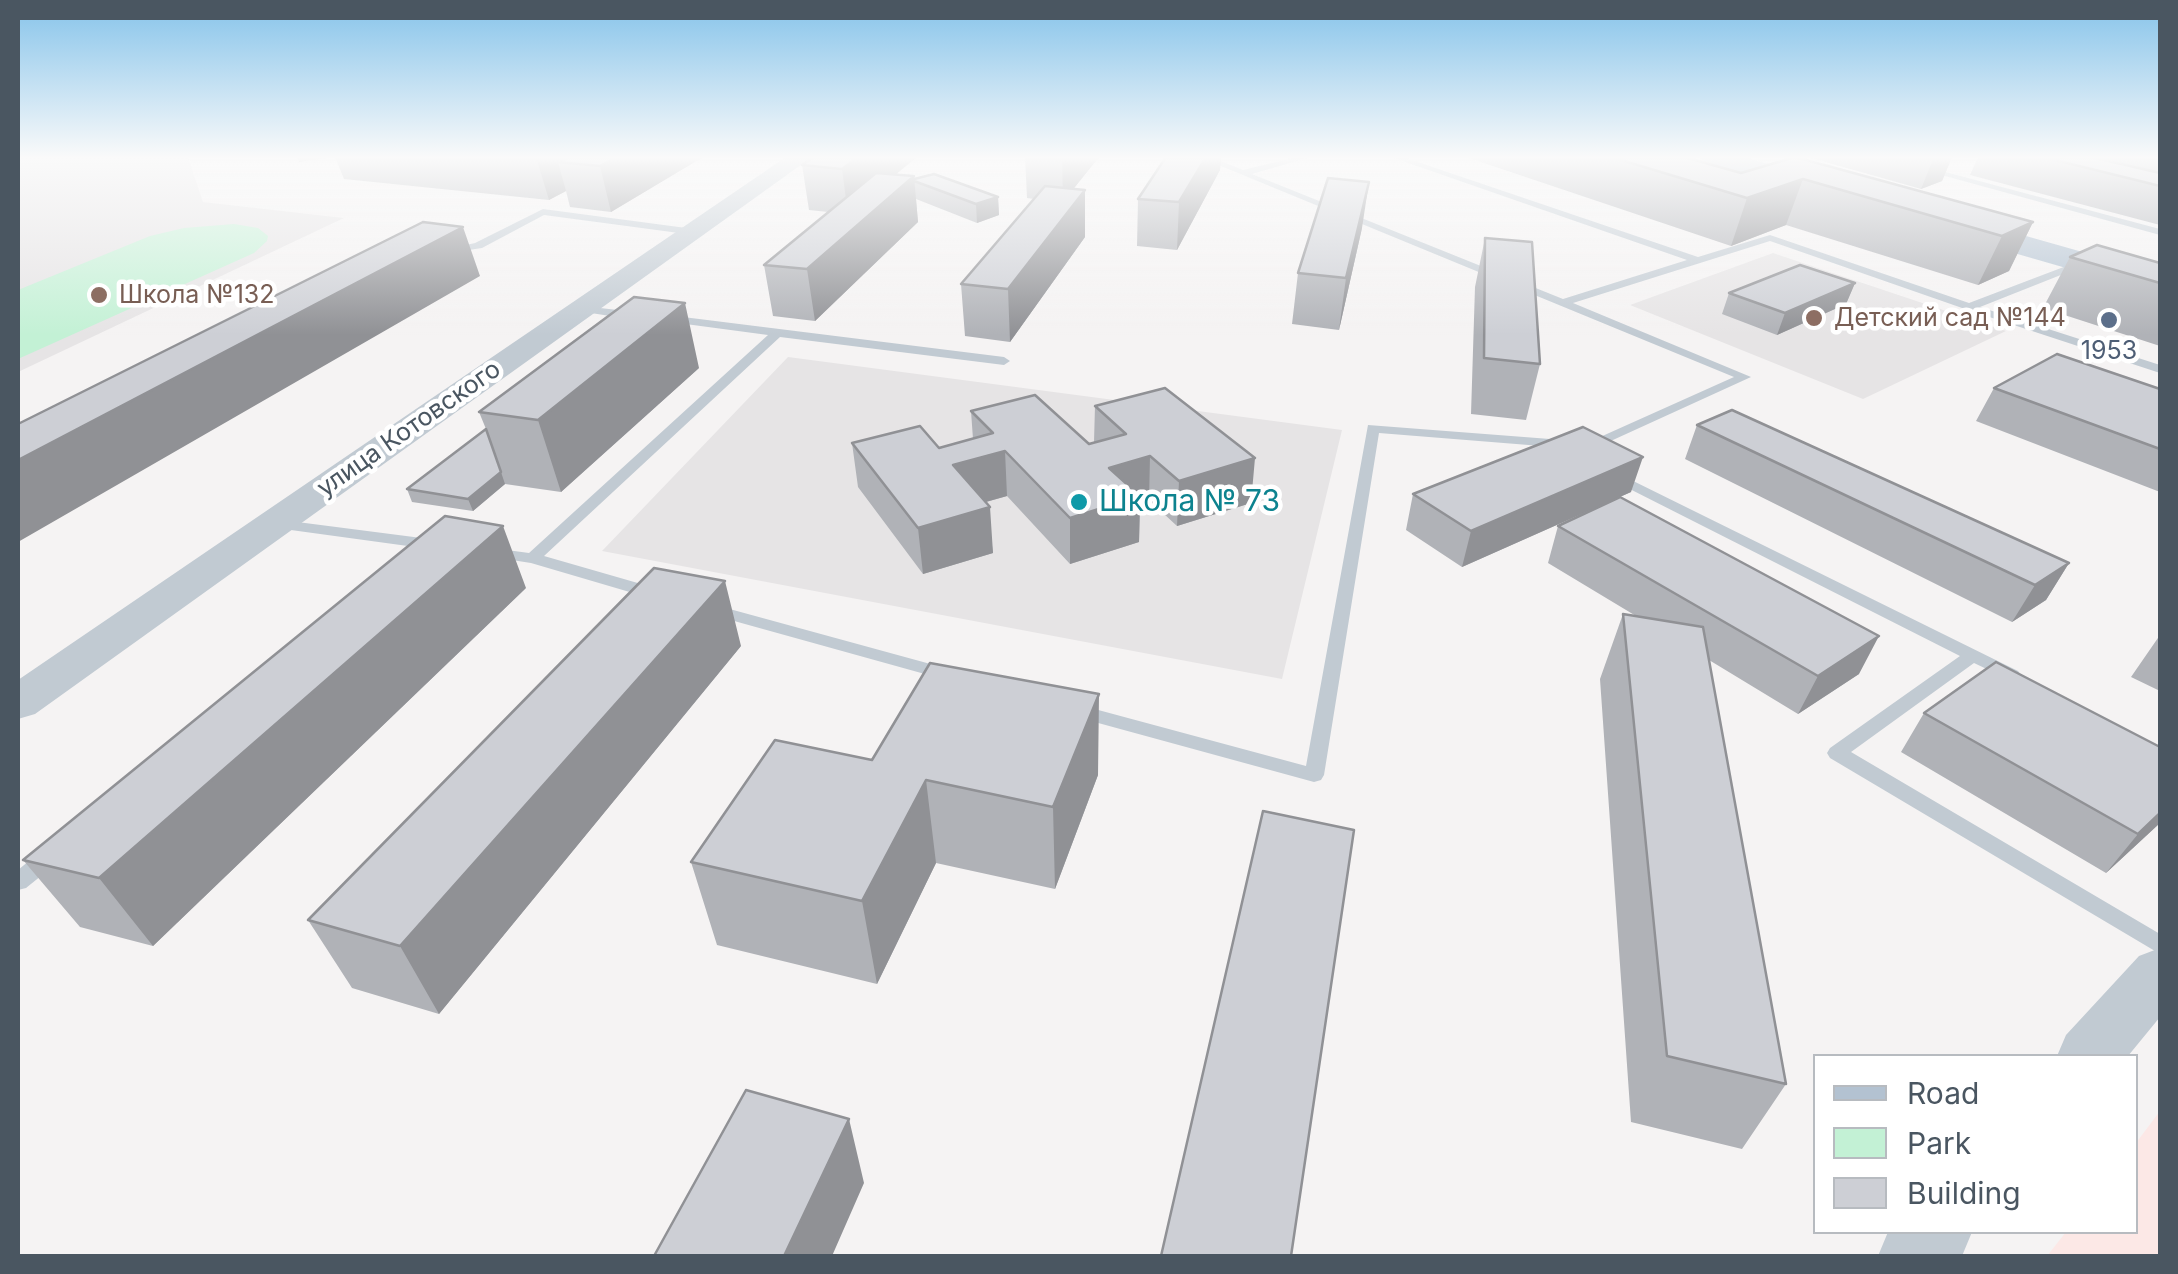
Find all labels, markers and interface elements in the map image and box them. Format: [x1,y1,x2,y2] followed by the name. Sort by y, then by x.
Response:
[119,280,275,310] place label: Школа №132
[88,284,110,306] marker: Школа №132
[1834,303,2066,333] place label: Детский сад №144
[1803,307,1825,329] marker: Детский сад №144
[2098,309,2120,331] marker: 1953
[2081,336,2137,366] place label: 1953
[312,354,506,504] street label: улица Котовского
[1099,484,1280,520] place label: Школа № 73
[1068,491,1090,513] marker: Школа № 73
[1813,1054,2138,1234] legend
[1907,1075,1979,1111] text: Road
[1907,1125,1971,1161] text: Park
[1907,1175,2021,1211] text: Building

